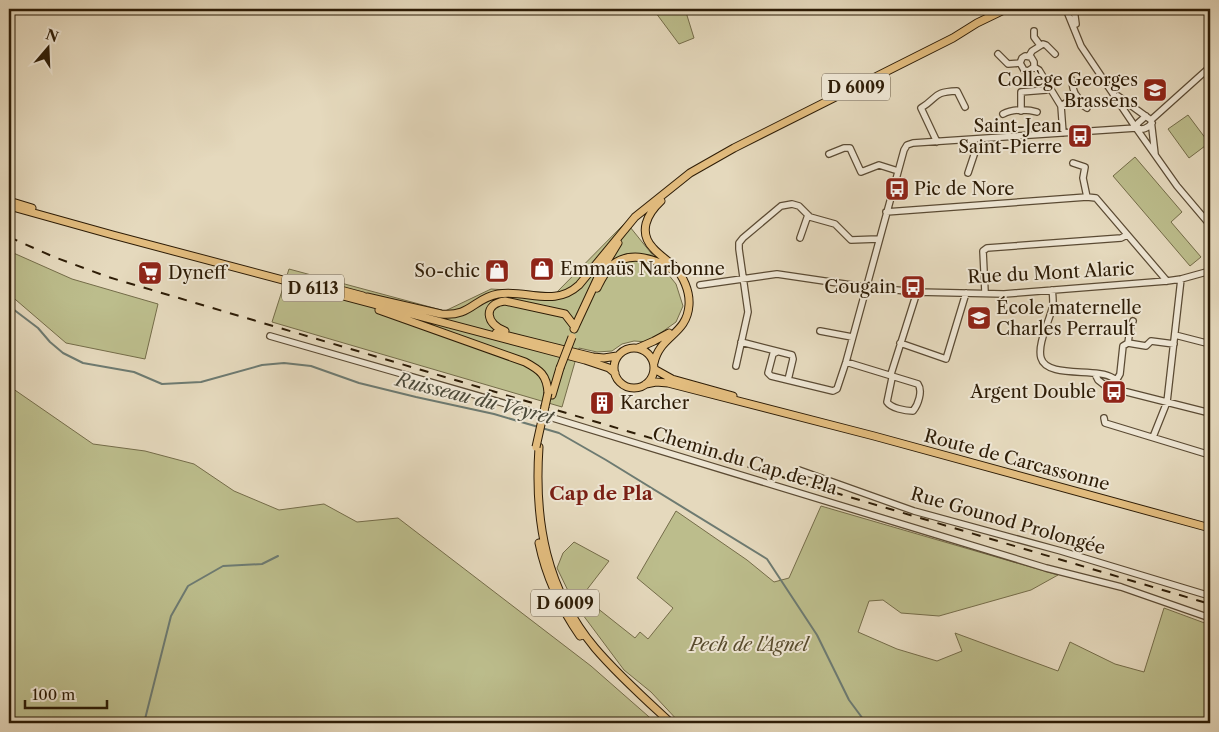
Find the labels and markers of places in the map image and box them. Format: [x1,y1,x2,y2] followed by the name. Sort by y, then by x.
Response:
[998,69,1138,112] place label: Collège Georges Brassens
[1142,77,1168,103] school or university icon: Collège Georges Brassens
[958,115,1062,158] place label: Saint-Jean Saint-Pierre
[1067,123,1093,149] bus stop icon: Saint-Jean Saint-Pierre
[884,176,910,202] bus stop icon: Pic de Nore
[914,178,1014,200] place label: Pic de Nore
[529,256,555,282] shop icon: Emmaüs Narbonne
[484,258,510,284] shop icon: So-chic
[560,258,725,280] place label: Emmaüs Narbonne
[137,260,163,286] supermarket icon: Dyneff
[414,260,480,282] place label: So-chic
[168,262,229,284] place label: Dyneff
[900,274,926,300] bus stop icon: Cougain
[824,276,896,298] place label: Cougain
[996,296,1142,340] place label: École maternelle Charles Perrault
[966,305,992,331] school or university icon: École maternelle Charles Perrault
[1101,379,1127,405] bus stop icon: Argent Double
[969,381,1096,403] place label: Argent Double
[589,390,615,416] building icon: Karcher
[620,392,690,414] place label: Karcher

